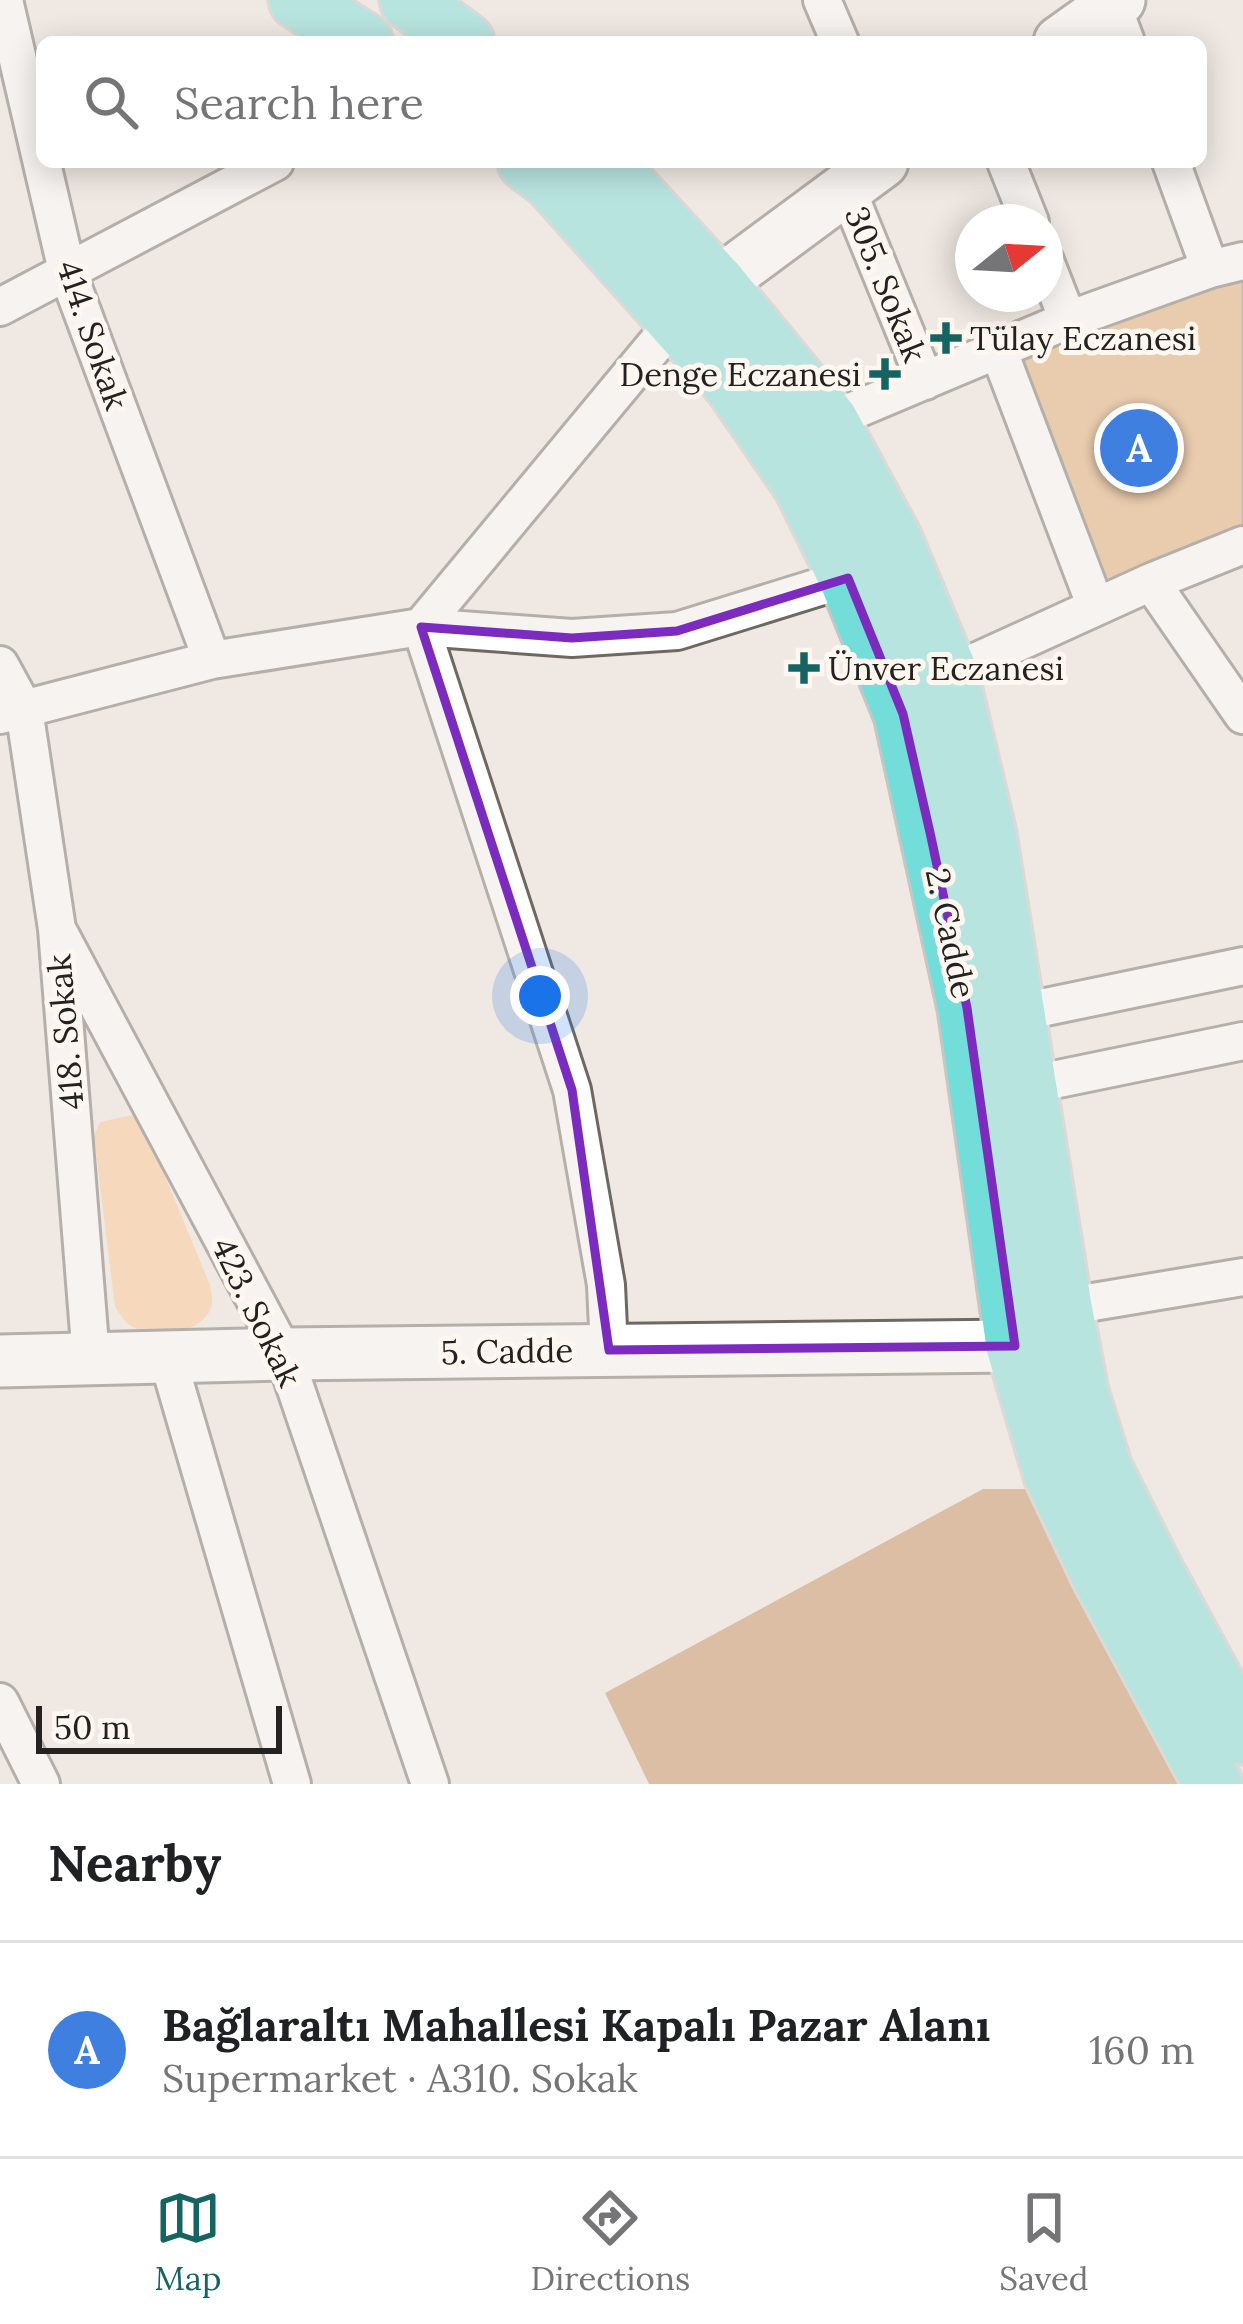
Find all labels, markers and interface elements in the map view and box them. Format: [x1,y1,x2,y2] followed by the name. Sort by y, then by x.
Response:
[36,36,1207,168] search box
[78,69,144,135] icon: search
[174,74,424,131] text: Search here
[836,200,936,368] street label: 305. Sokak
[955,204,1063,312] north arrow
[48,255,138,415] street label: 414. Sokak
[970,317,1196,359] place label: Tülay Eczanesi
[933,325,959,351] marker: Tülay Eczanesi
[620,353,861,395] place label: Denge Eczanesi
[872,361,898,387] marker: Denge Eczanesi
[1100,403,1178,493] pin: A
[828,647,1064,689] place label: Ünver Eczanesi
[791,655,817,681] marker: Ünver Eczanesi
[917,864,985,1002] street label: 2. Cadde
[37,952,93,1111] street label: 418. Sokak
[510,966,570,1026] your location
[203,1231,311,1394] street label: 423. Sokak
[441,1329,573,1373] street label: 5. Cadde
[36,1700,282,1753] scale bar
[54,1706,131,1748] text: 50 m
[48,1830,221,1895] text: Nearby
[162,1996,991,2053] text: Bağlaraltı Mahallesi Kapalı Pazar Alanı
[74,2025,100,2075] text: A
[1089,2025,1195,2075] text: 160 m
[162,2053,638,2103] text: Supermarket · A310. Sokak
[154,2185,222,2299] tab: Map
[531,2185,690,2299] tab: Directions
[999,2185,1088,2299] tab: Saved

